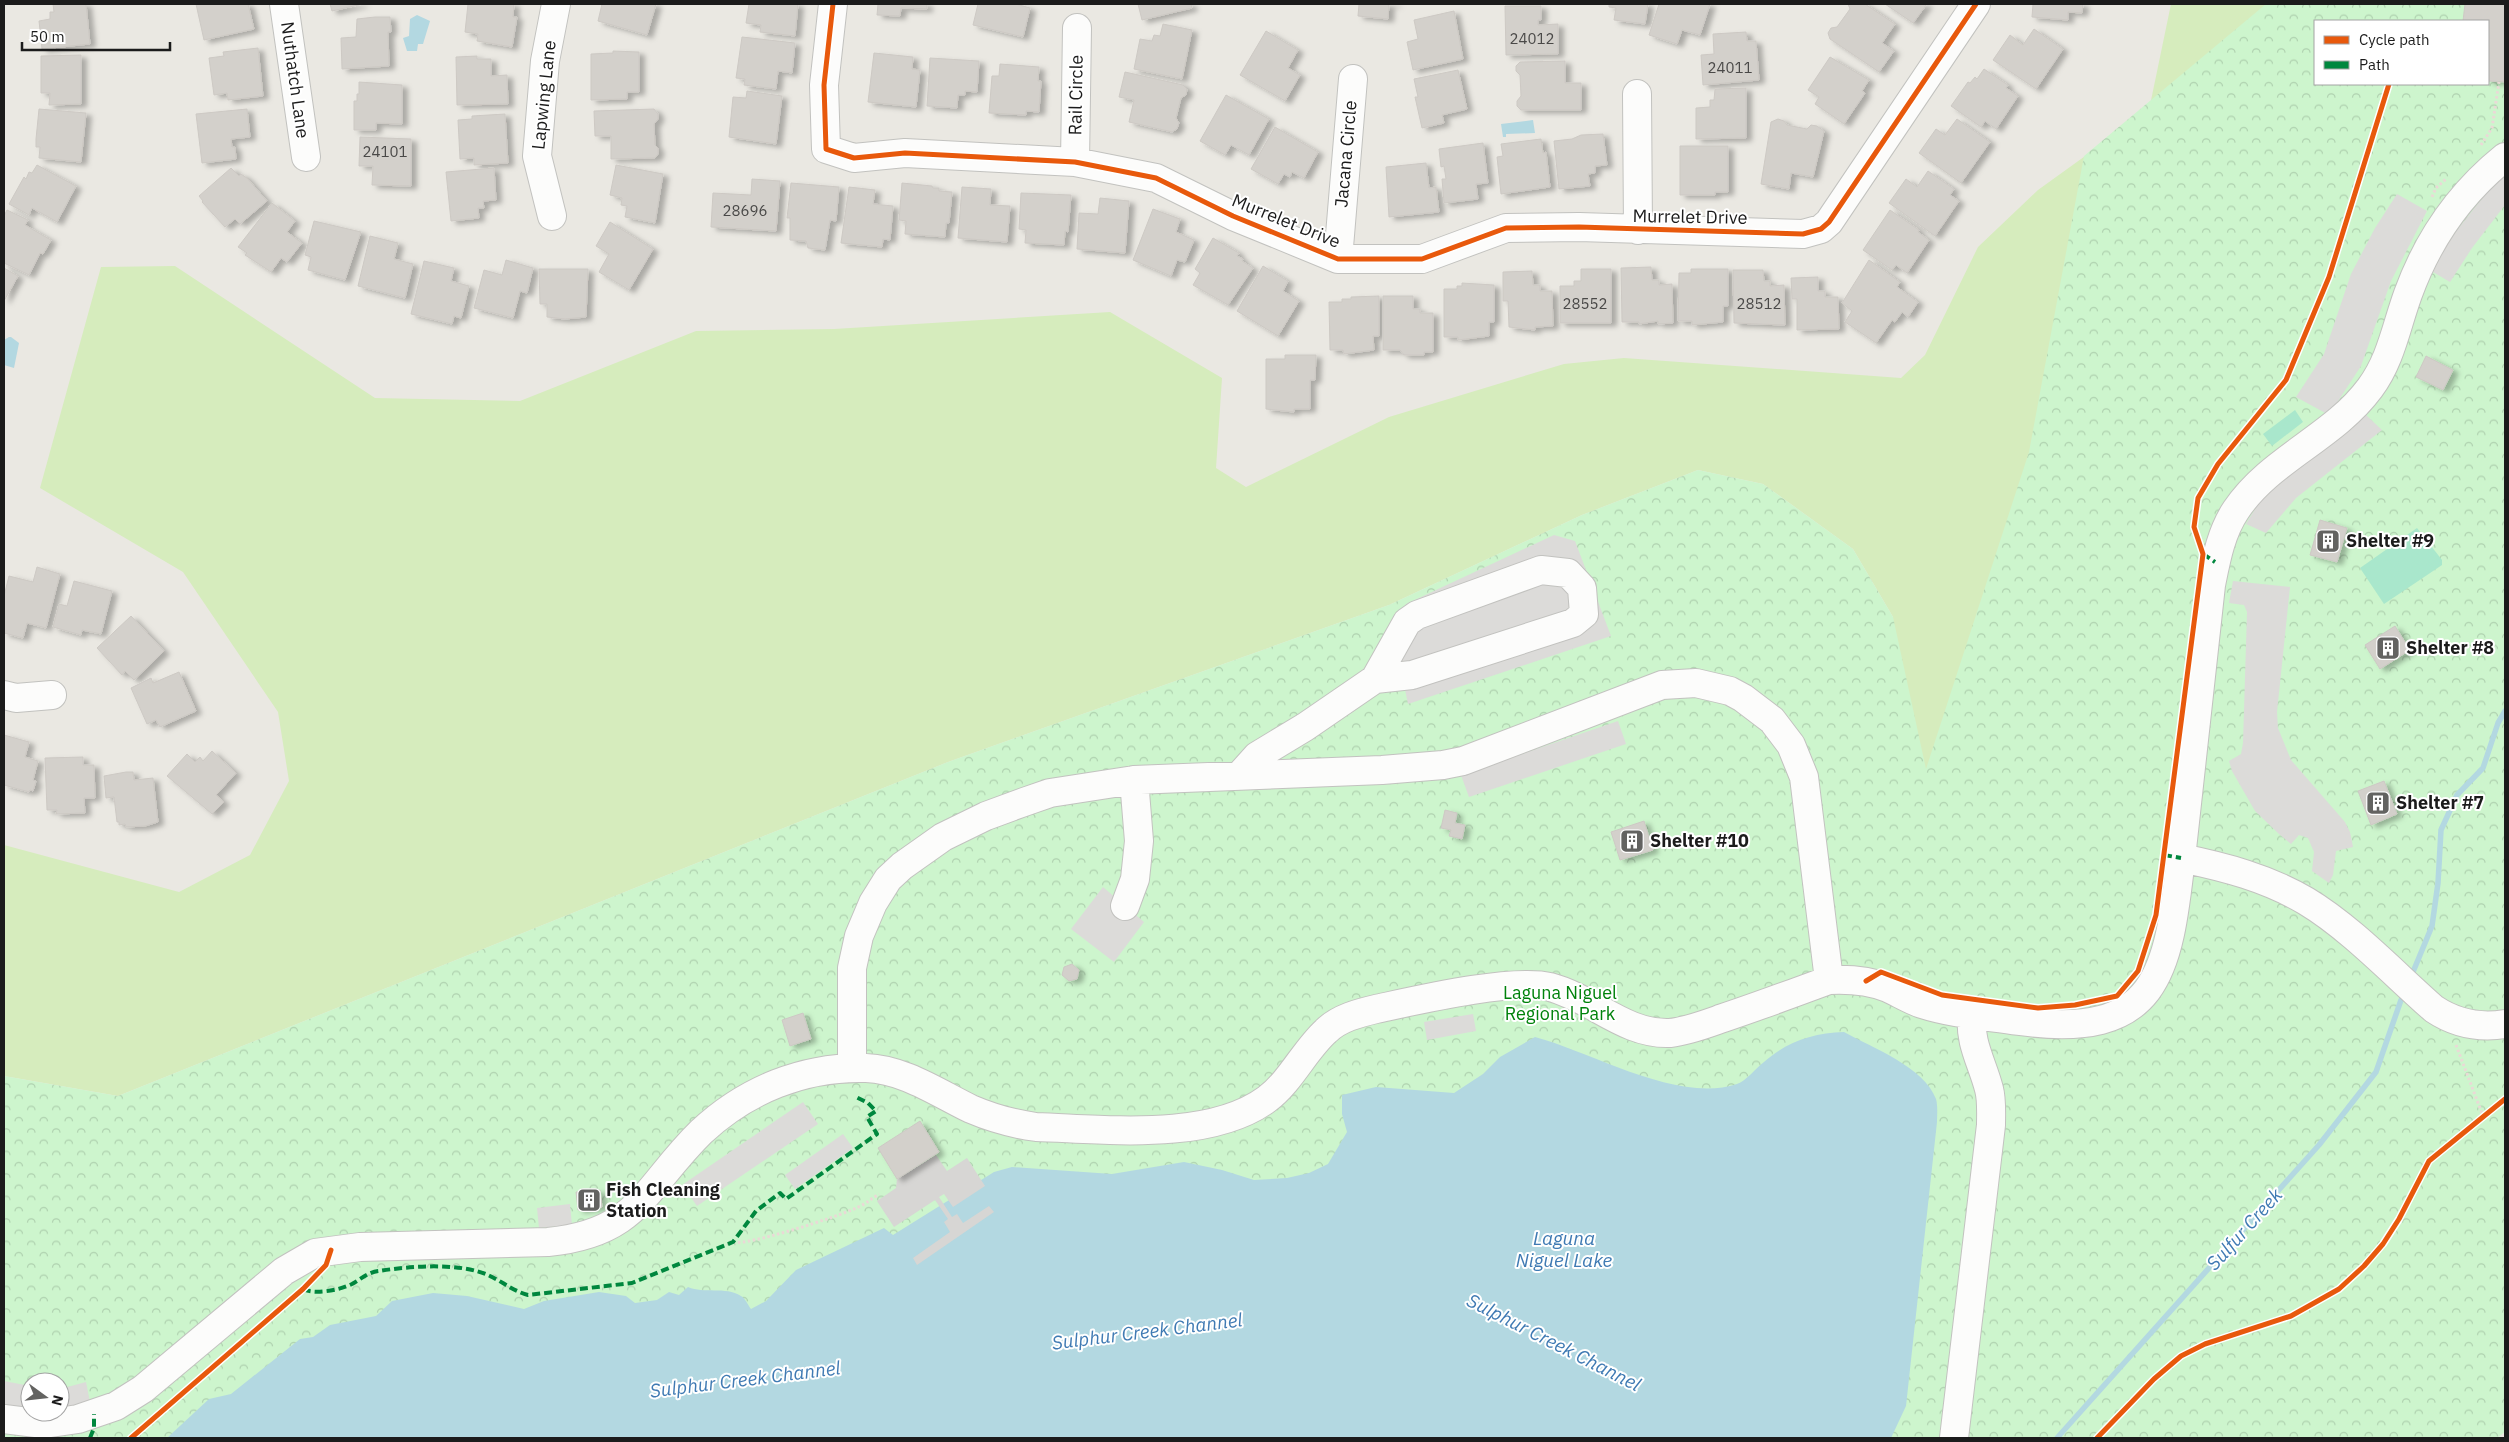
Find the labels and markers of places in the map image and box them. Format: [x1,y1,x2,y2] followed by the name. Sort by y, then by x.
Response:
[2315,528,2341,554] building icon: Shelter #9
[2346,529,2434,552] place label: Shelter #9
[2375,635,2401,661] building icon: Shelter #8
[2406,636,2494,659] place label: Shelter #8
[2365,790,2391,816] building icon: Shelter #7
[2396,791,2484,814] place label: Shelter #7
[1619,828,1645,854] building icon: Shelter #10
[1650,829,1749,852] place label: Shelter #10
[606,1178,720,1222] place label: Fish Cleaning Station
[576,1187,602,1213] building icon: Fish Cleaning Station

